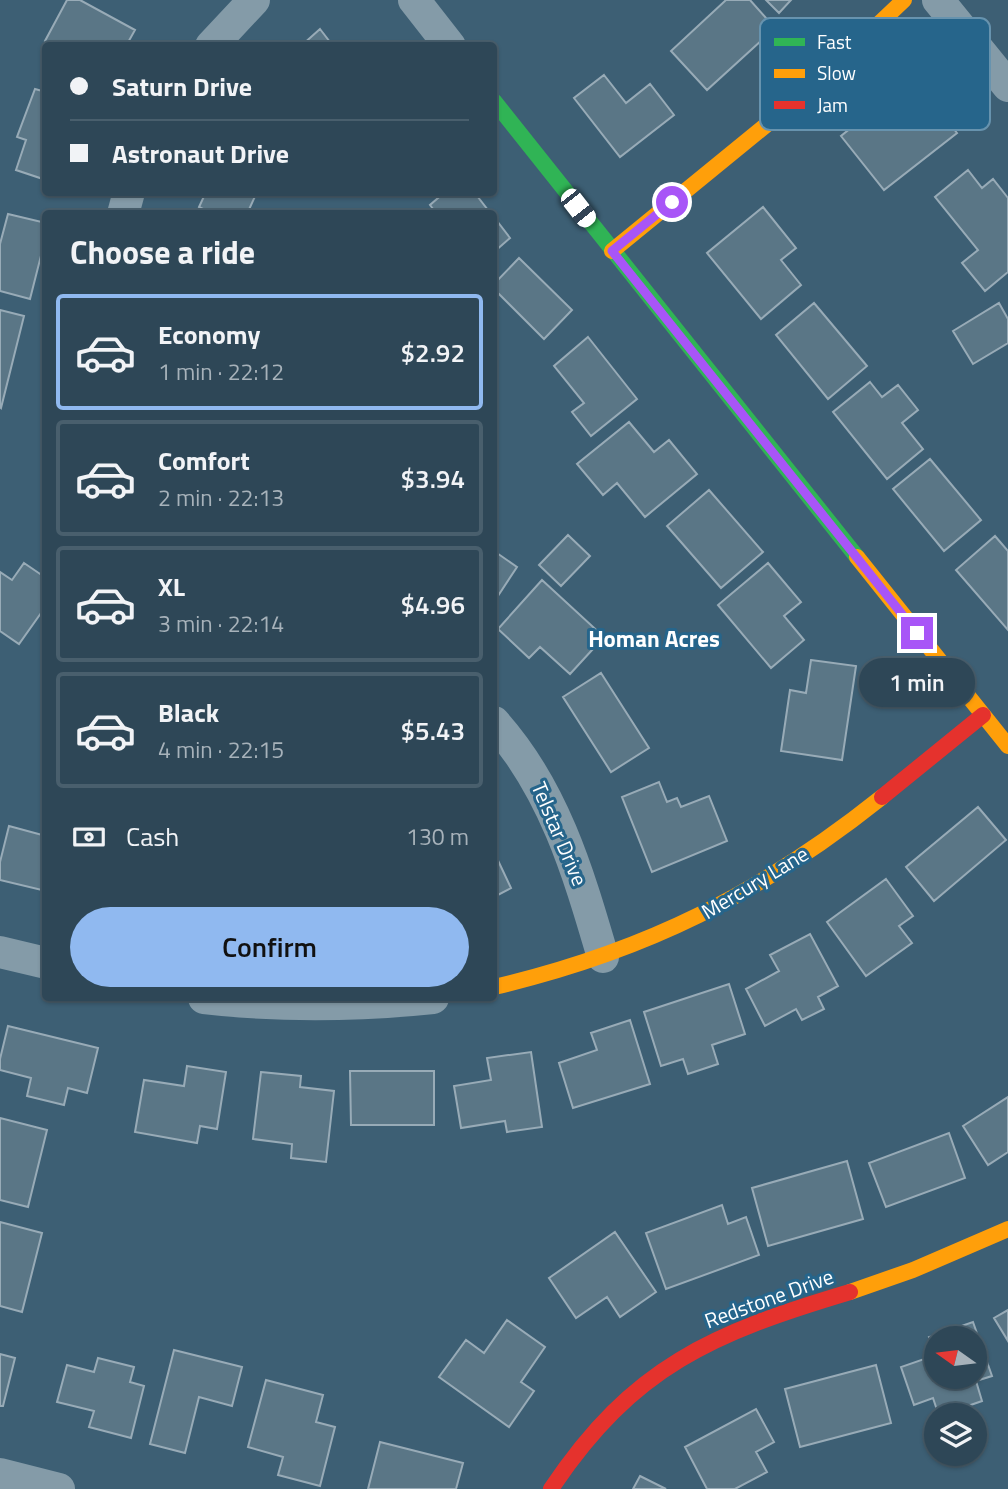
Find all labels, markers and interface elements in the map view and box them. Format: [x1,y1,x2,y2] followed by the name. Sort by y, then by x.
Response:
[760,18,990,130] legend
[817,27,852,56] text: Fast
[817,58,856,87] text: Slow
[112,67,252,106] text: Saturn Drive
[817,90,848,119] text: Jam
[112,134,289,173] text: Astronaut Drive
[557,185,600,231] car
[656,186,688,218] route start
[70,228,255,276] text: Choose a ride
[158,315,260,354] text: Economy
[74,321,137,384] icon: car
[401,333,465,372] text: $2.92
[158,354,284,389] text: 1 min · 22:12
[158,441,250,480] text: Comfort
[74,447,137,510] icon: car
[401,459,465,498] text: $3.94
[158,480,284,515] text: 2 min · 22:13
[158,567,185,606] text: XL
[74,573,137,636] icon: car
[401,585,465,624] text: $4.96
[158,606,284,641] text: 3 min · 22:14
[901,617,933,649] route end
[588,621,720,656] district label: Homan Acres
[859,658,975,706] callout: 1 min
[889,665,945,700] text: 1 min
[158,693,219,732] text: Black
[74,699,137,762] icon: car
[401,711,465,750] text: $5.43
[158,732,284,767] text: 4 min · 22:15
[524,777,596,891] street label: Telstar Drive
[126,817,179,856] text: Cash
[70,818,108,856] icon: cash
[406,819,469,854] text: 130 m
[695,838,814,927] street label: Mercury Lane
[70,907,469,987] button: Confirm
[700,1260,838,1336] street label: Redstone Drive
[924,1326,987,1390] north arrow
[924,1326,987,1466] map controls
[924,1403,987,1466] button: layers

